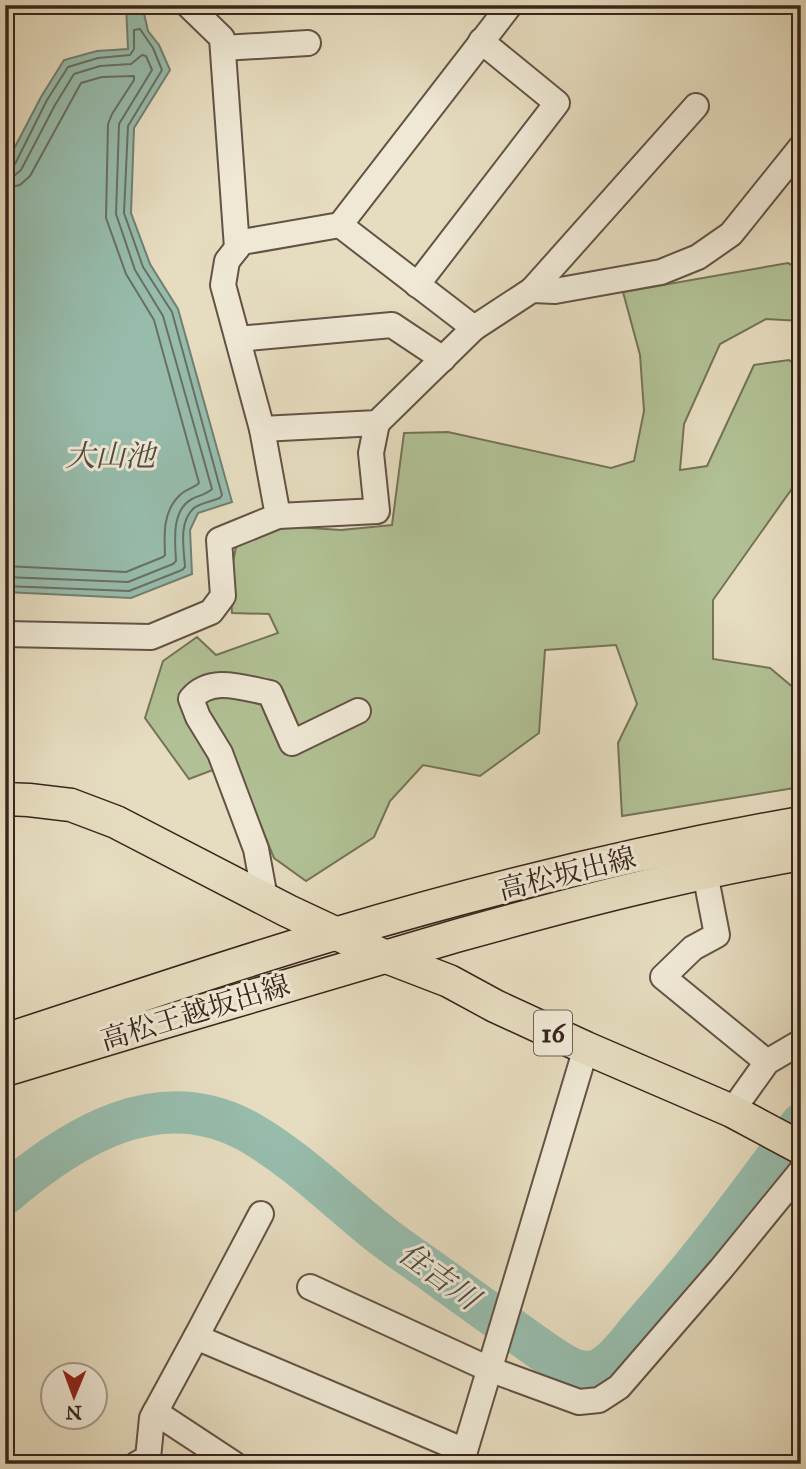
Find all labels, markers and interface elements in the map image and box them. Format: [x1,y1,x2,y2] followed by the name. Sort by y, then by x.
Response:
[65,438,158,474] water label: 大山池
[495,840,639,907] street label: 高松坂出線
[96,967,294,1058] street label: 高松王越坂出線
[534,1010,572,1056] road number: 16
[392,1235,488,1319] water label: 住吉川
[38,1360,108,1430] north arrow
[65,1401,82,1424] text: N

